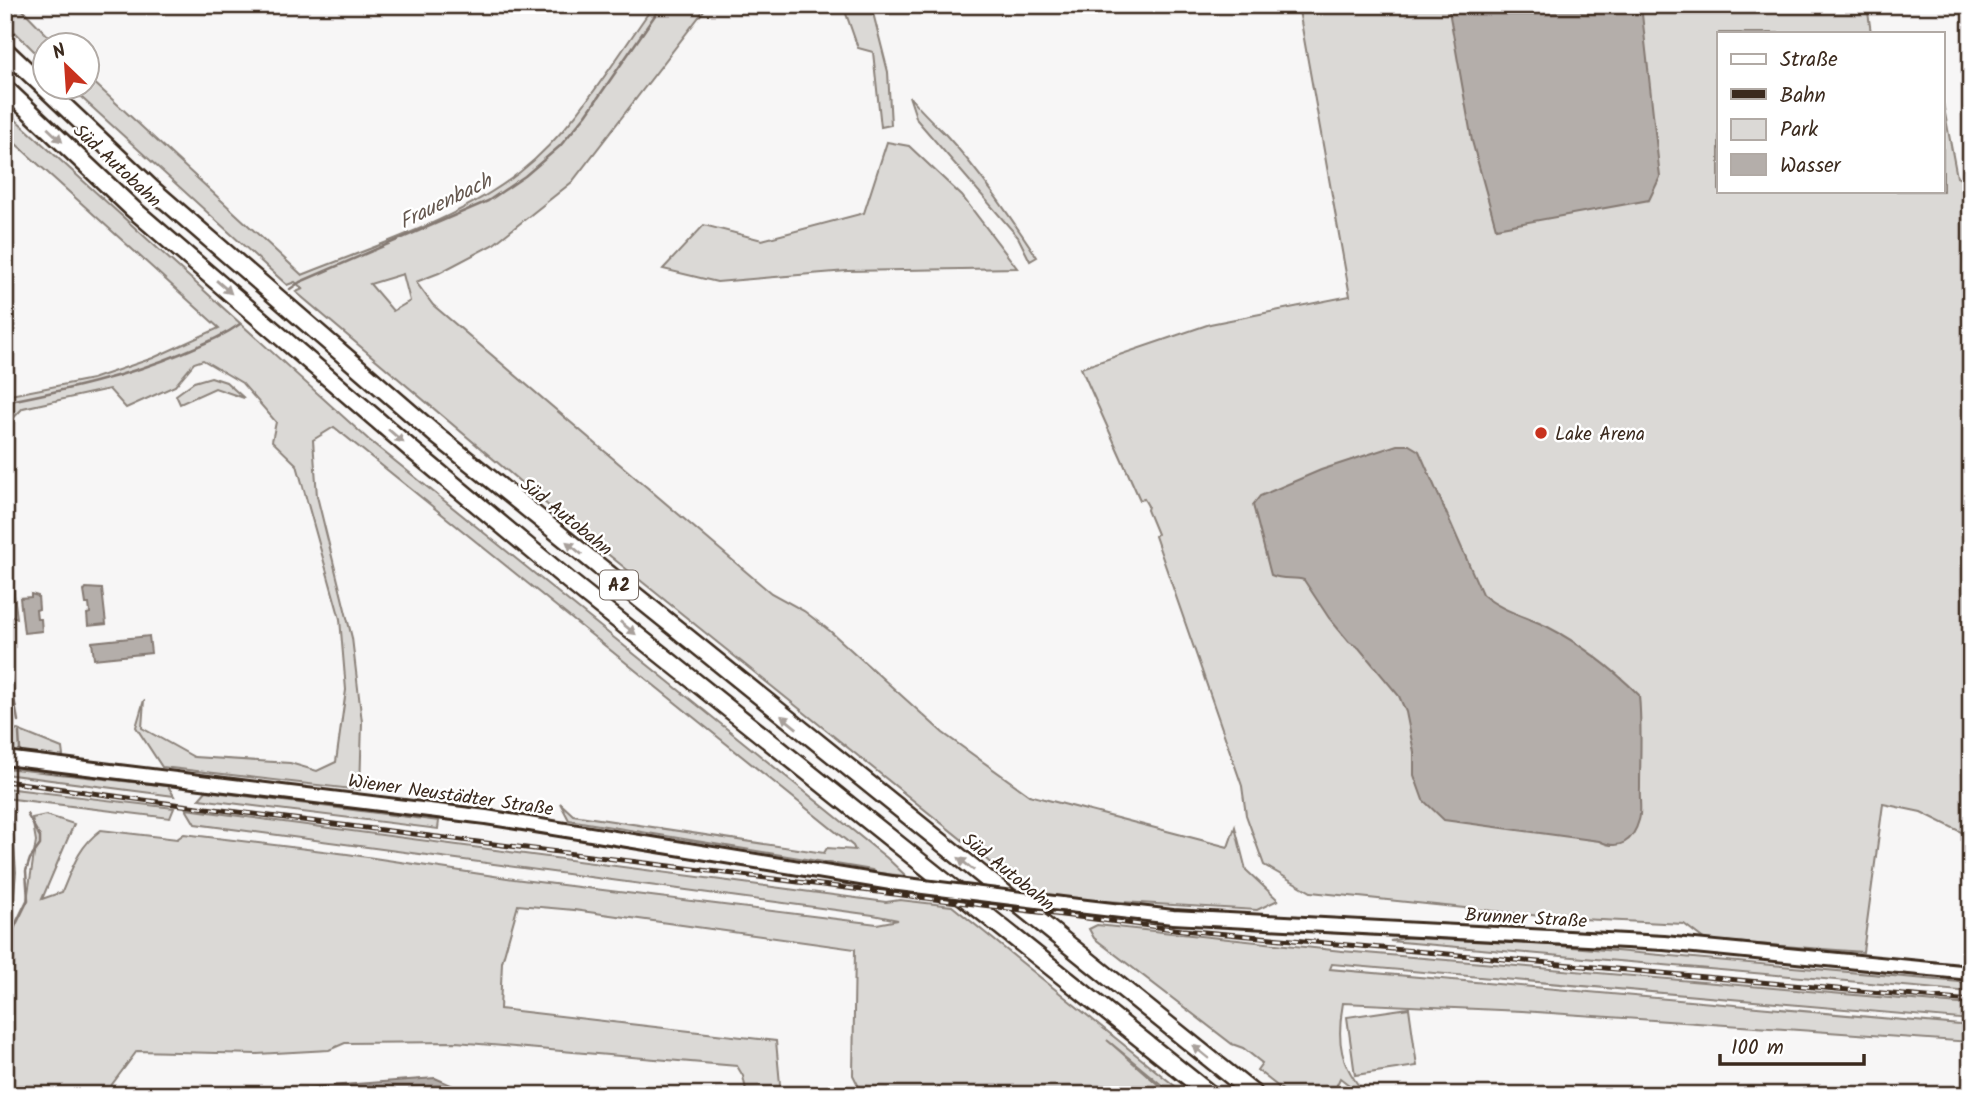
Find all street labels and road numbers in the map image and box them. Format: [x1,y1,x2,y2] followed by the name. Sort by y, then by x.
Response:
[65,117,168,216] street label: Süd Autobahn
[513,471,619,564] street label: Süd Autobahn
[600,570,638,600] road number: A2
[346,767,556,825] street label: Wiener Neustädter Straße
[955,826,1061,919] street label: Süd Autobahn
[1464,901,1588,937] street label: Brunner Straße

